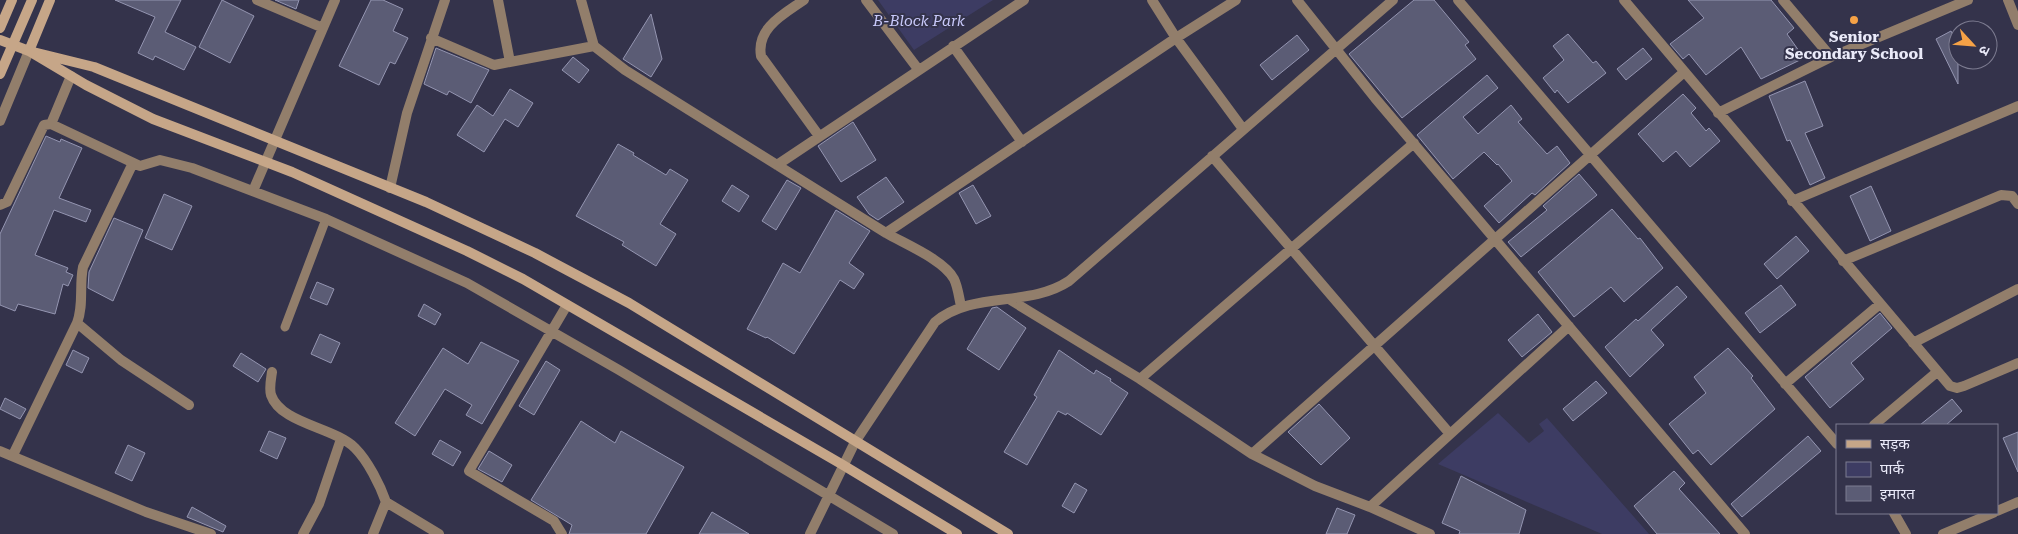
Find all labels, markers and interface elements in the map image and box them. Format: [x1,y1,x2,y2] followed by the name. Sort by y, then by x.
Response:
[872,12,966,30] park label: B-Block Park
[1848,14,1860,26] marker: Senior Secondary School
[1948,20,1998,70] north arrow
[1785,28,1923,63] place label: Senior Secondary School
[1975,44,1994,59] text: उ
[1836,424,1998,514] legend
[1880,435,1910,453] text: सड़क
[1880,460,1904,478] text: पार्क
[1880,485,1915,503] text: इमारत

